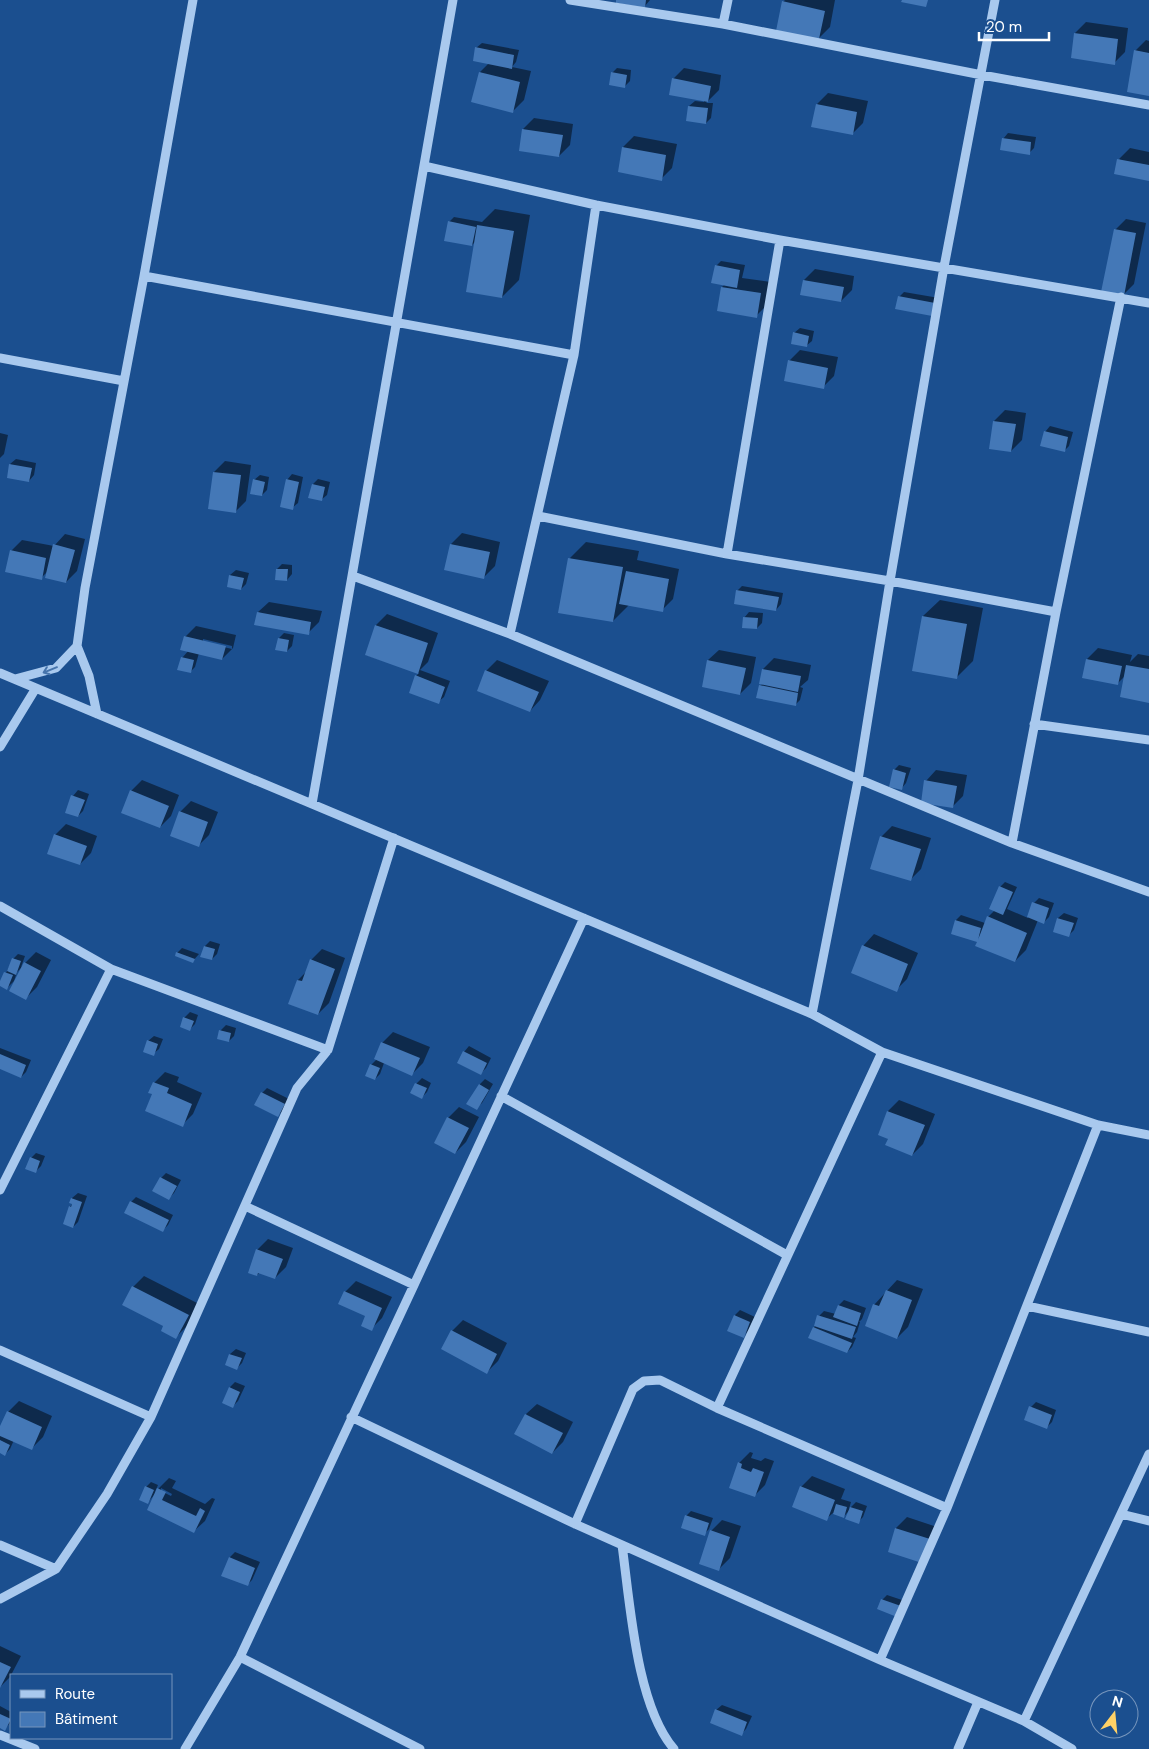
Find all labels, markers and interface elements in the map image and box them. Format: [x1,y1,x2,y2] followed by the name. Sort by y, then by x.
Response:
[979,10,1049,42] scale bar
[986,17,1022,37] text: 20 m
[43,665,58,675] one-way arrow
[10,1674,172,1739] legend
[55,1684,95,1704] text: Route
[1089,1689,1139,1739] north arrow
[1110,1691,1125,1712] text: N
[55,1709,118,1729] text: Bâtiment

